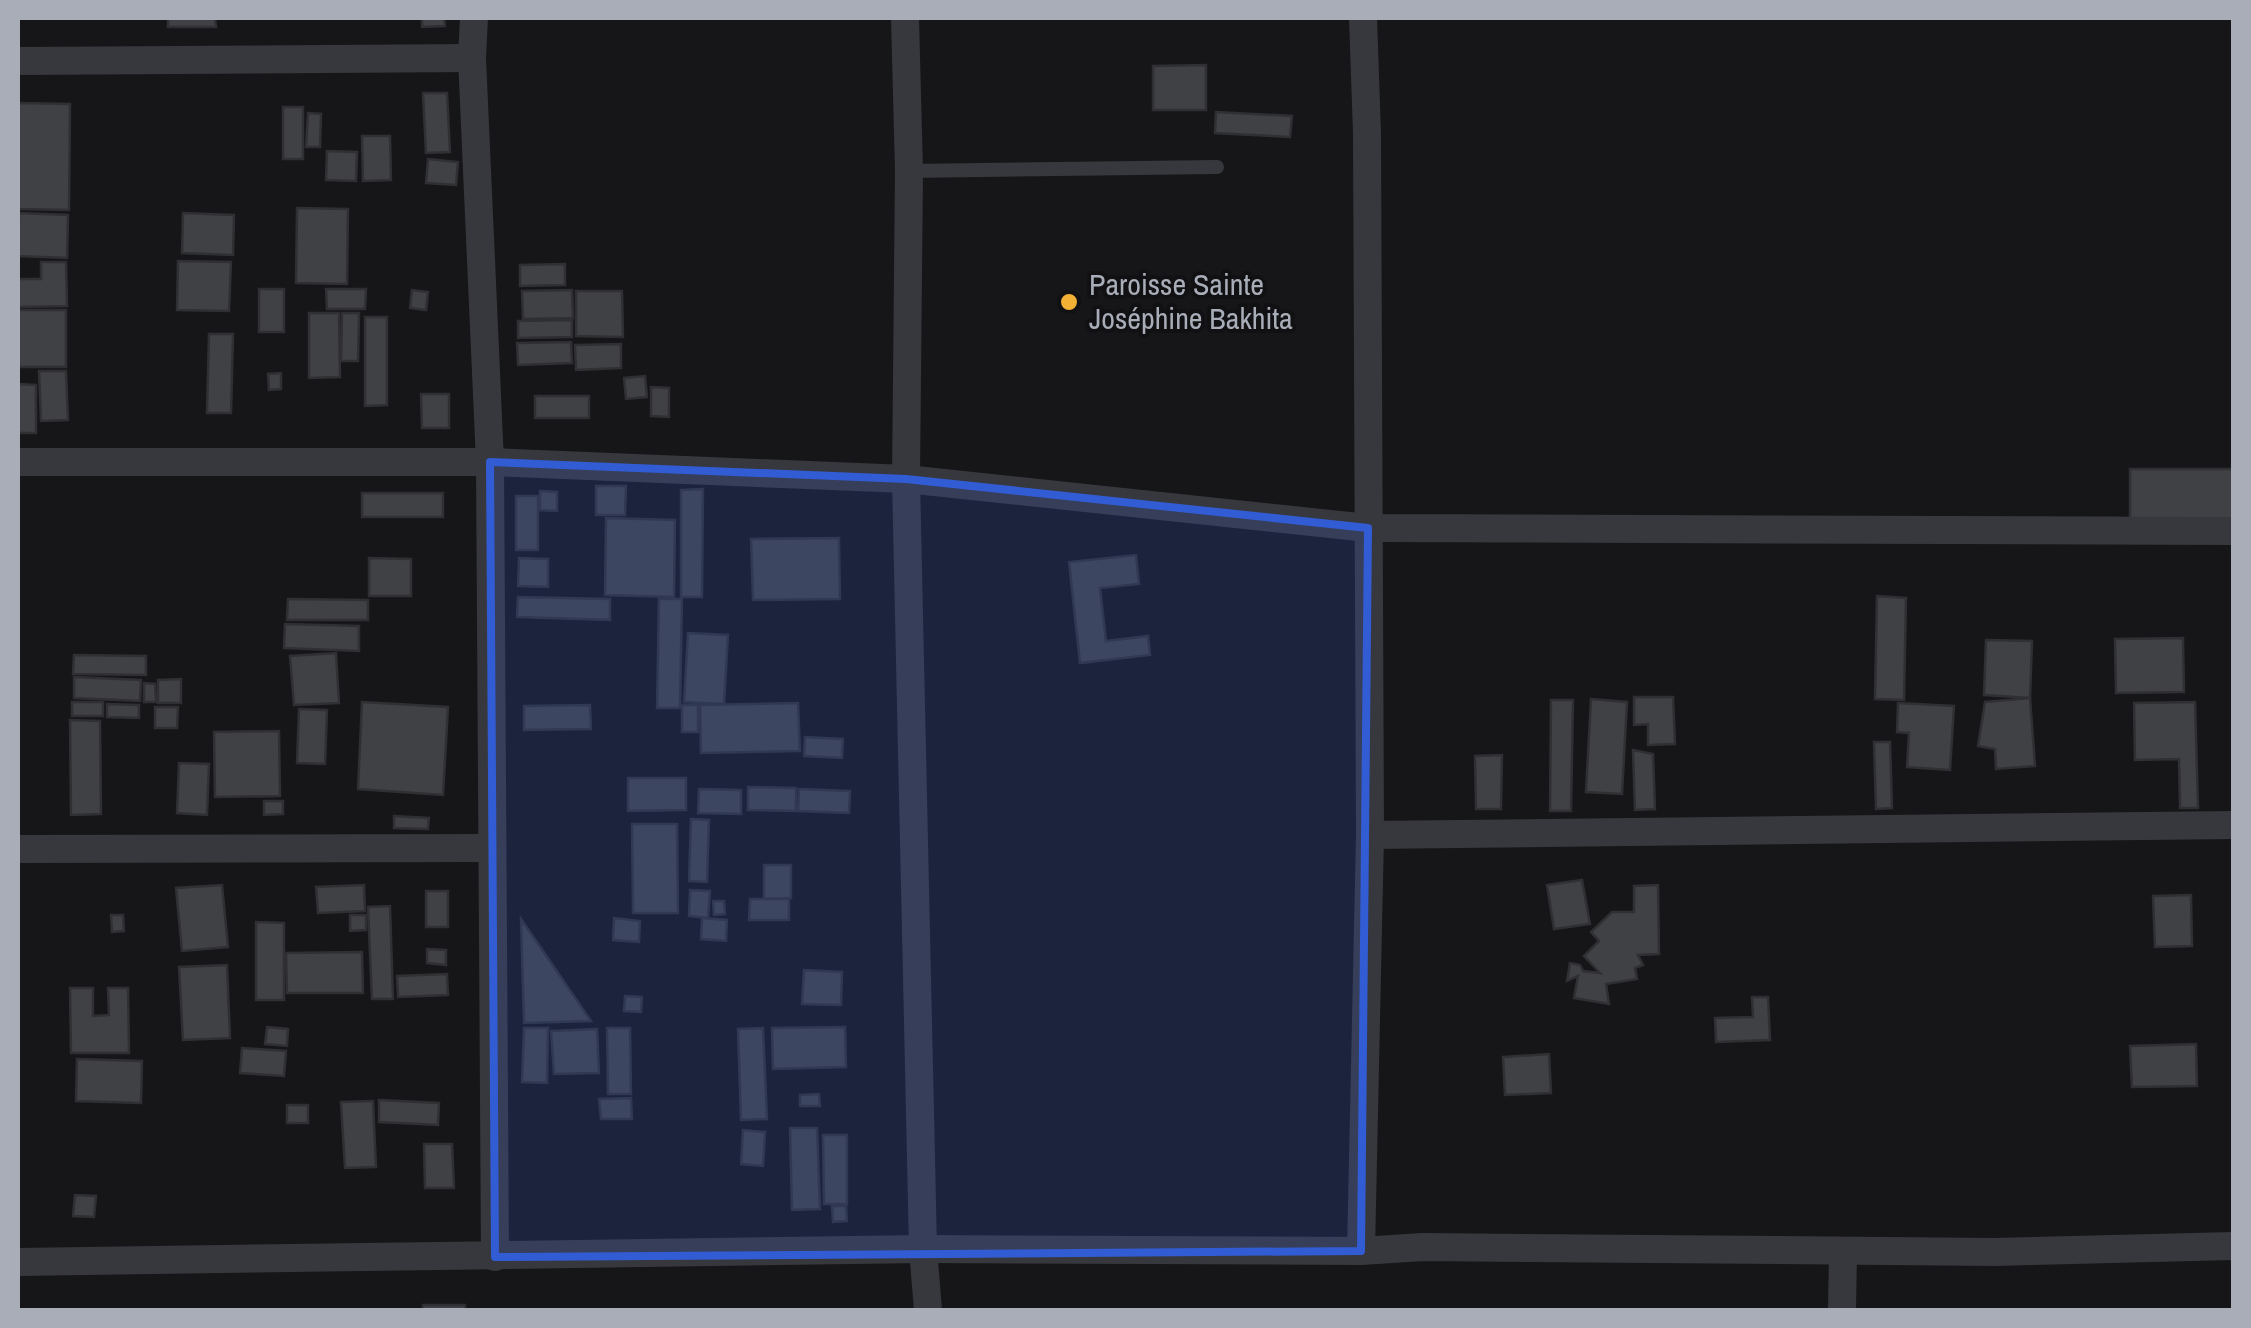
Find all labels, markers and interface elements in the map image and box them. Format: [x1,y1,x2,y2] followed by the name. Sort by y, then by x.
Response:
[1089,264,1293,338] place label: Paroisse Sainte Joséphine Bakhita
[1058,291,1080,313] marker: Paroisse Sainte Joséphine Bakhita

